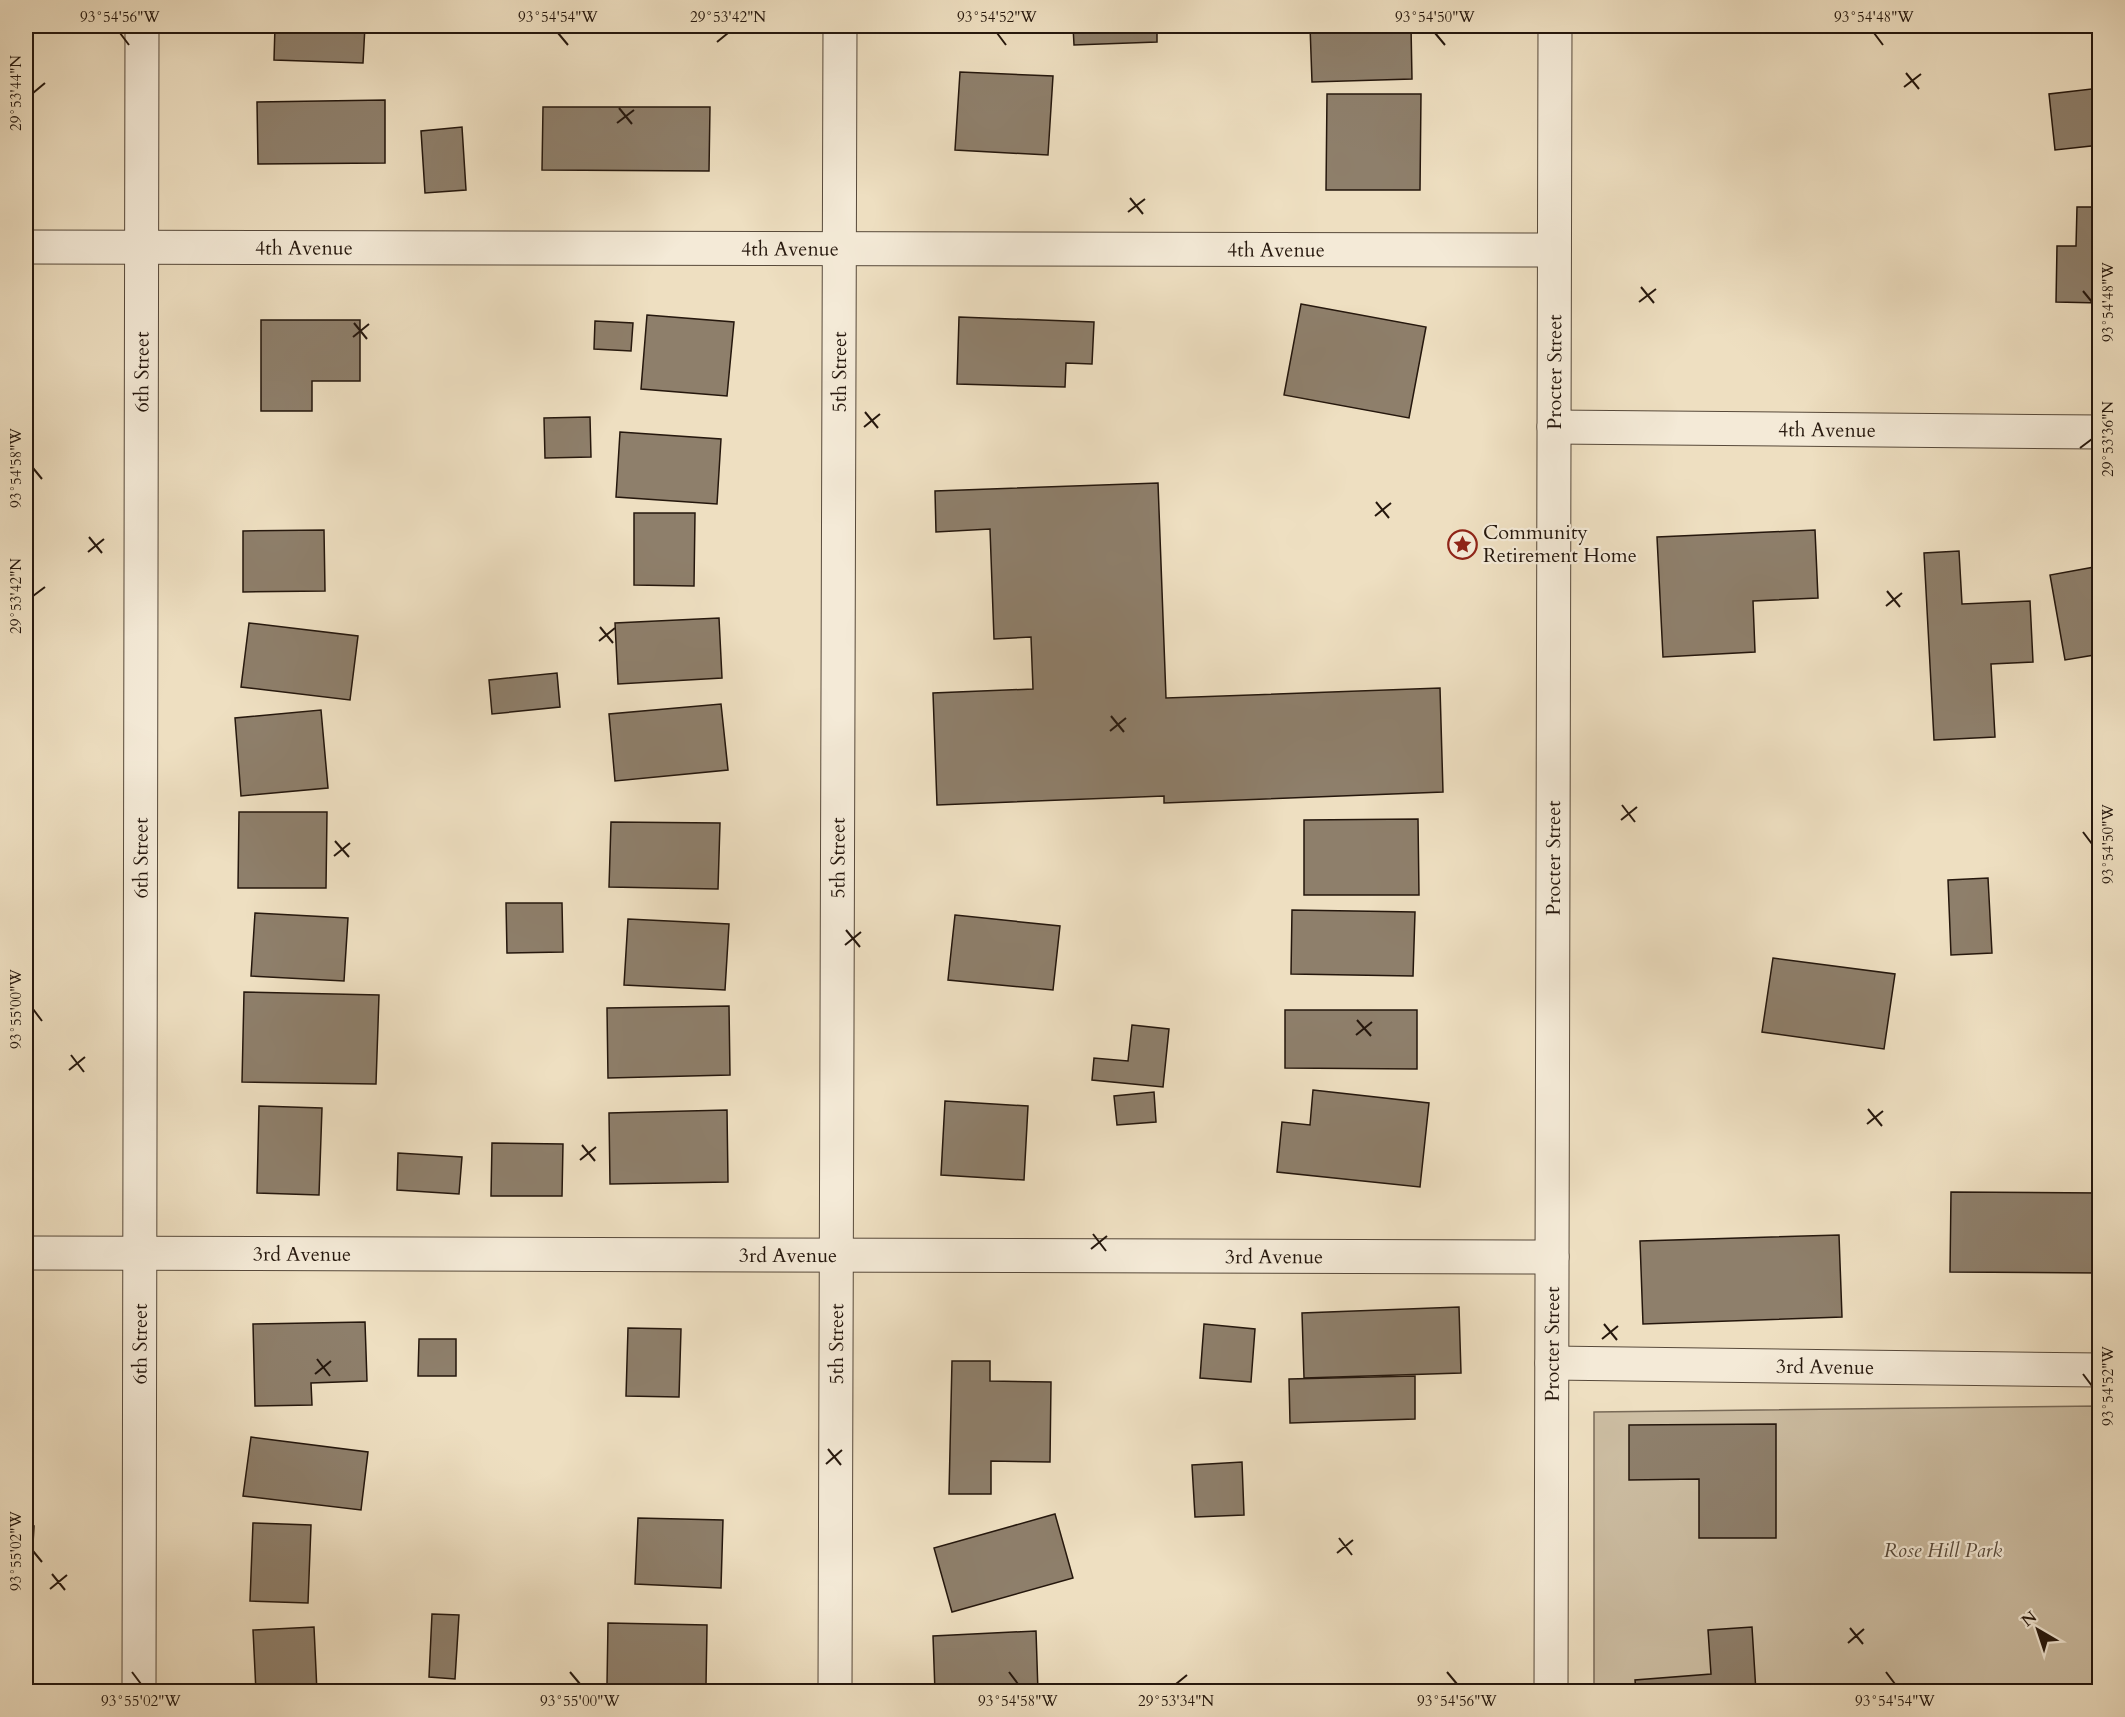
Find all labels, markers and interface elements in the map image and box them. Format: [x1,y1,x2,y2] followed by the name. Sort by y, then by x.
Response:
[80,7,160,27] text: 93°54'56"W
[518,7,598,27] text: 93°54'54"W
[690,7,766,27] text: 29°53'42"N
[957,7,1037,27] text: 93°54'52"W
[1395,7,1475,27] text: 93°54'50"W
[1834,7,1914,27] text: 93°54'48"W
[6,55,26,131] text: 29°53'44"N
[255,234,353,261] street label: 4th Avenue
[741,235,839,262] street label: 4th Avenue
[1227,236,1325,263] street label: 4th Avenue
[2098,262,2118,342] text: 93°54'48"W
[1541,314,1568,430] street label: Procter Street
[128,331,155,413] street label: 6th Street
[825,331,853,413] street label: 5th Street
[2098,401,2118,477] text: 29°53'36"N
[1778,416,1876,443] street label: 4th Avenue
[6,428,26,508] text: 93°54'58"W
[1483,519,1637,569] place label: Community Retirement Home
[1446,528,1478,560] place icon: Community Retirement Home
[6,558,26,634] text: 29°53'42"N
[1539,800,1567,916] street label: Procter Street
[2098,804,2118,884] text: 93°54'50"W
[127,817,154,899] street label: 6th Street
[824,817,851,899] street label: 5th Street
[6,969,26,1049] text: 93°55'00"W
[253,1240,351,1267] street label: 3rd Avenue
[739,1241,837,1269] street label: 3rd Avenue
[1225,1243,1323,1270] street label: 3rd Avenue
[1538,1286,1565,1402] street label: Procter Street
[126,1303,153,1385] street label: 6th Street
[822,1303,850,1385] street label: 5th Street
[2098,1346,2118,1426] text: 93°54'52"W
[1776,1352,1874,1381] street label: 3rd Avenue
[6,1511,26,1591] text: 93°55'02"W
[1884,1537,2002,1564] park label: Rose Hill Park
[2008,1600,2068,1660] north arrow
[2017,1606,2042,1632] text: N
[101,1691,181,1711] text: 93°55'02"W
[540,1691,620,1711] text: 93°55'00"W
[978,1691,1058,1711] text: 93°54'58"W
[1138,1691,1214,1711] text: 29°53'34"N
[1417,1691,1497,1711] text: 93°54'56"W
[1855,1691,1935,1711] text: 93°54'54"W

